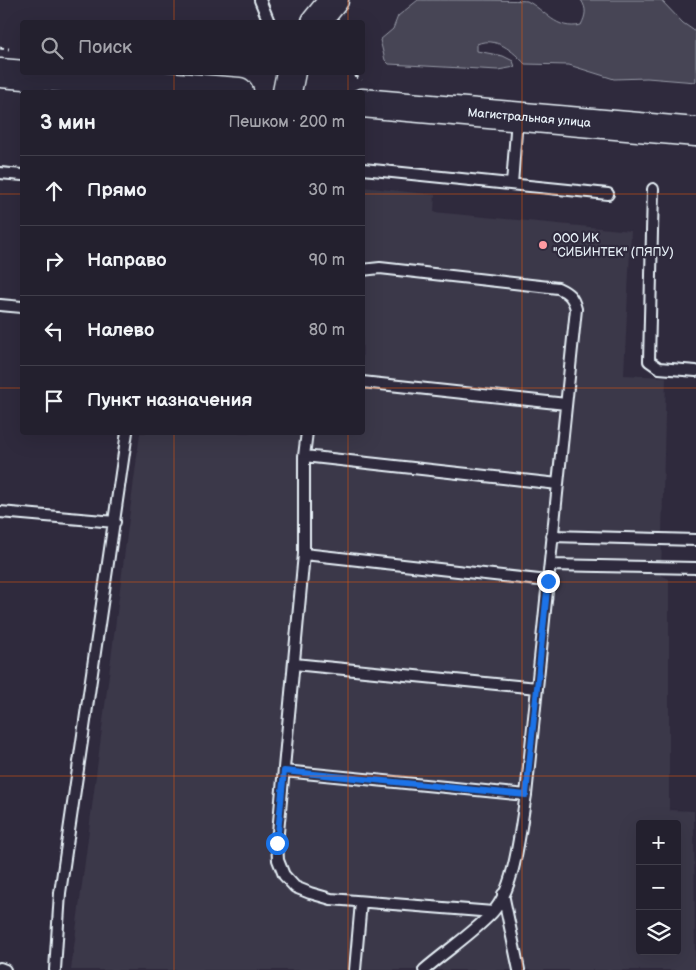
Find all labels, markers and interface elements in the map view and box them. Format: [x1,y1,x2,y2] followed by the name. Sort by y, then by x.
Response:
[20,20,365,75] search box
[38,34,66,62] icon: search
[78,36,132,59] text: Поиск
[467,105,592,130] street label: Магистральная улица
[40,110,96,135] text: 3 мин
[228,113,345,132] text: Пешком · 200 m
[40,177,68,205] icon: ahead
[87,179,147,202] text: Прямо
[308,181,345,200] text: 30 m
[553,231,674,260] place label: ООО ИК "СИБИНТЕК" (ПЯПУ)
[537,239,549,251] marker: ООО ИК "СИБИНТЕК" (ПЯПУ)
[40,247,68,275] icon: right
[87,249,167,272] text: Направо
[309,251,345,270] text: 90 m
[40,317,68,345] icon: left
[87,319,154,342] text: Налево
[309,321,345,340] text: 80 m
[40,387,68,415] icon: arrive
[87,389,252,412] text: Пункт назначения
[537,570,560,593] route end
[636,820,681,955] map controls
[636,820,681,865] button: +
[266,832,289,855] route start
[636,865,681,910] button: −
[636,910,681,955] button: layers

